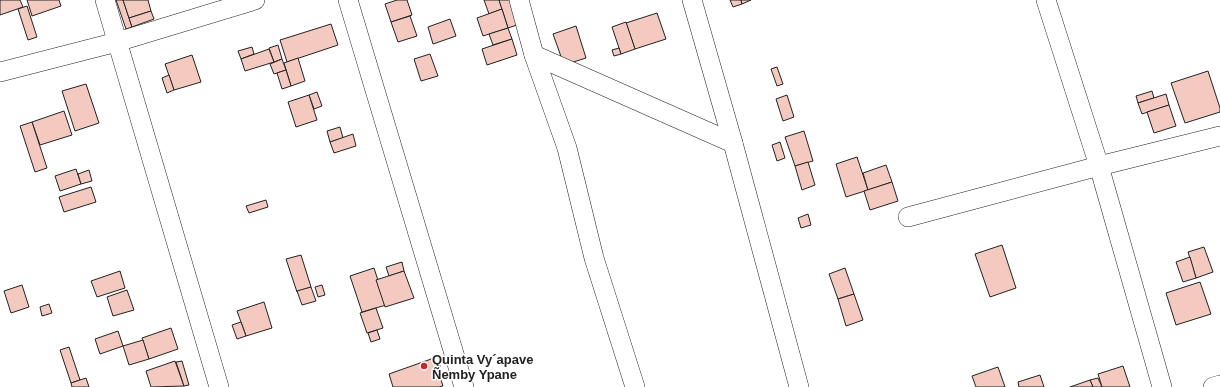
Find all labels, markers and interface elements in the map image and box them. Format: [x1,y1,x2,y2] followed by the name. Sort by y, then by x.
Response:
[432,352,533,382] place label: Quinta Vy´apave Ñemby Ypane
[419,361,429,371] marker: Quinta Vy´apave Ñemby Ypane

